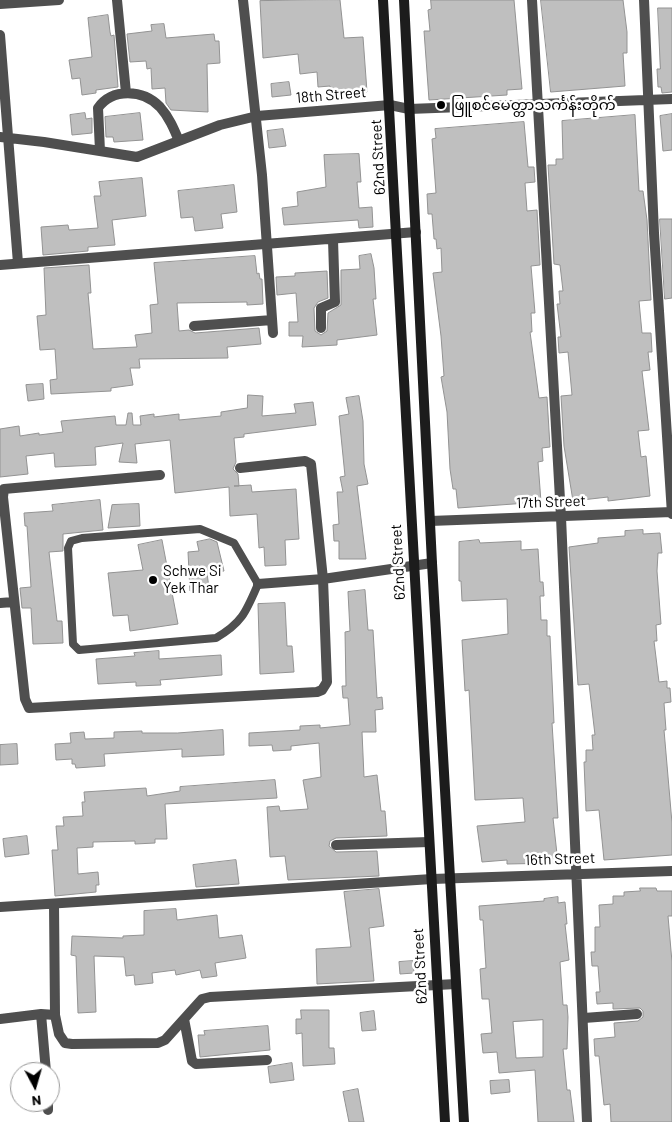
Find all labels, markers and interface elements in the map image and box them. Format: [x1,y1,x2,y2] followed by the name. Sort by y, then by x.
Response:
[295,83,367,107] street label: 18th Street
[451,96,616,114] place label: ဖြူစင်မေတ္တာသင်္ကန်းတိုက်
[435,99,447,111] marker: ဖြူစင်မေတ္တာသင်္ကန်းတိုက်
[367,119,389,195] street label: 62nd Street
[516,492,586,512] street label: 17th Street
[387,524,409,600] street label: 62nd Street
[163,562,222,597] place label: Schwe Si Yek Thar
[147,574,159,586] marker: Schwe Si Yek Thar
[524,849,596,869] street label: 16th Street
[409,928,431,1004] street label: 62nd Street
[10,1062,60,1112] north arrow
[31,1092,42,1110] text: N

